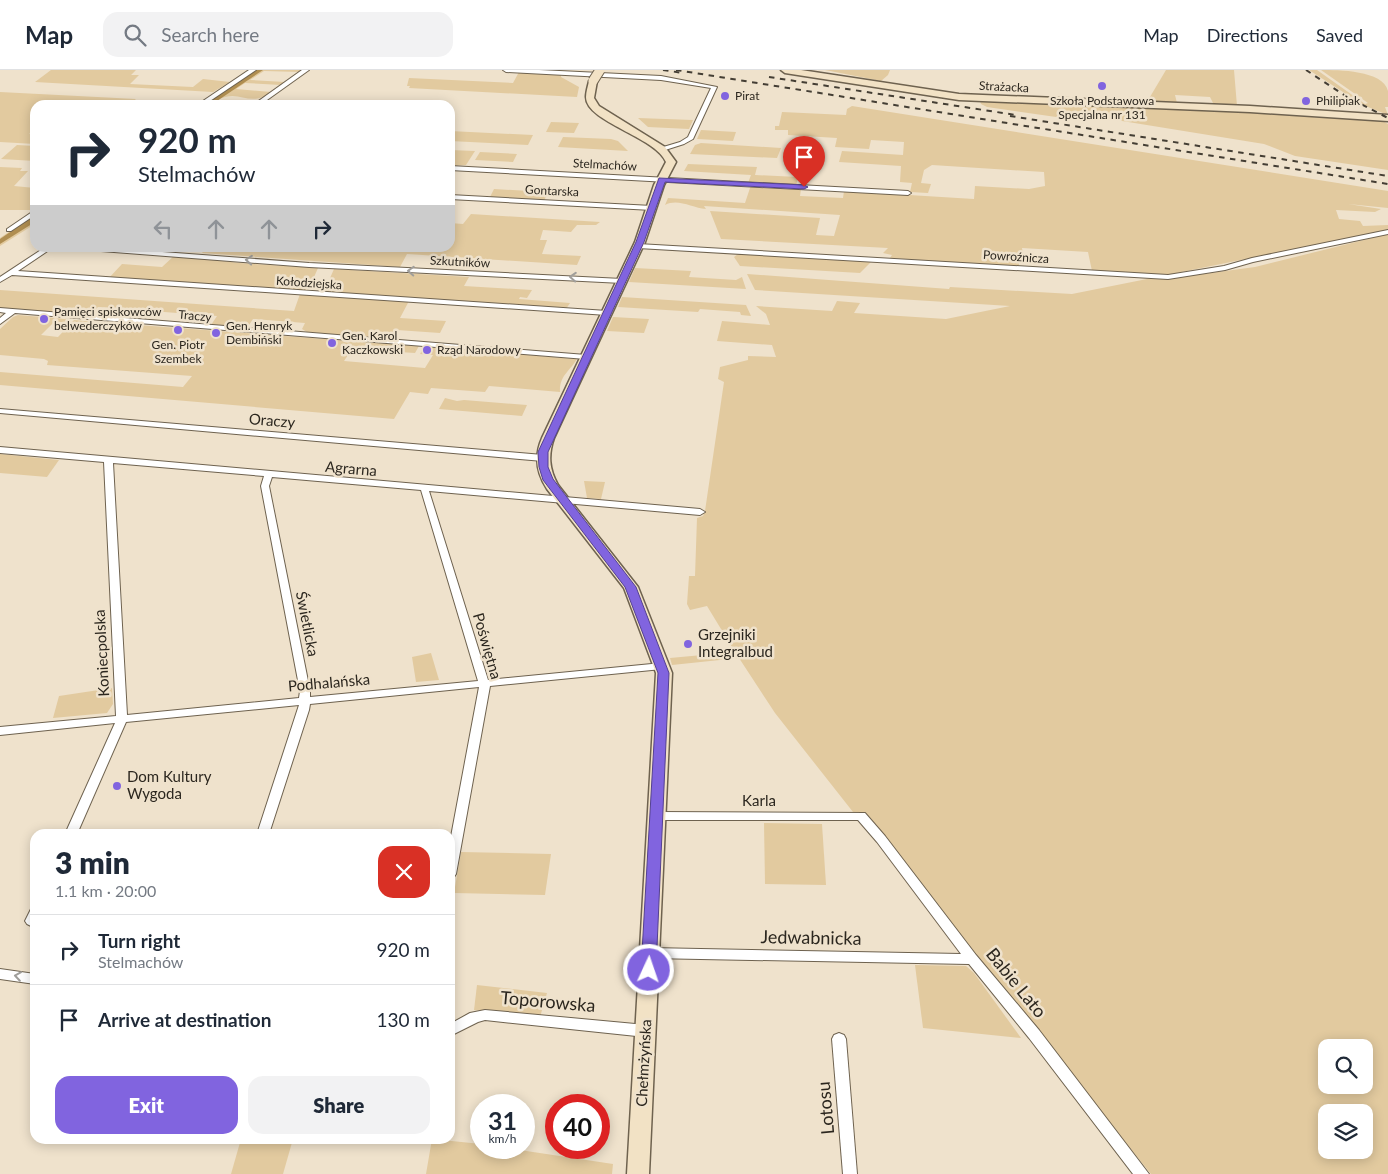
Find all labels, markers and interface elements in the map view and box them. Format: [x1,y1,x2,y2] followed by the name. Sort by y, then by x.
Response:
[103,12,453,57] search box
[25,20,73,49] text: Map
[121,21,149,49] icon: search
[161,23,259,46] text: Search here
[1143,24,1179,46] text: Map
[1207,24,1288,46] text: Directions
[1316,24,1363,46] text: Saved
[979,78,1029,95] street label: Strażacka
[1096,80,1108,92] marker: Szkoła Podstawowa Specjalna nr 131
[735,88,760,103] place label: Pirat
[719,90,731,102] marker: Pirat
[1050,93,1154,122] place label: Szkoła Podstawowa Specjalna nr 131
[1316,93,1361,108] place label: Philipiak
[1300,95,1312,107] marker: Philipiak
[138,118,237,160] text: 920 m
[55,120,120,185] icon: right
[783,136,825,187] pin
[790,143,818,171] icon: arrive
[573,155,638,174] street label: Stelmachów
[138,160,255,187] text: Stelmachów
[525,182,579,199] street label: Gontarska
[149,215,177,243] icon: left
[202,215,230,243] icon: ahead
[255,215,283,243] icon: ahead
[308,215,336,243] icon: right
[983,247,1049,266] street label: Powroźnicza
[430,252,491,271] street label: Szkutników
[244,255,252,266] one-way arrow
[407,265,415,276] one-way arrow
[569,272,577,283] one-way arrow
[275,273,343,292] street label: Kołodziejska
[54,304,162,333] place label: Pamięci spiskowców belwederczyków
[178,307,213,324] street label: Traczy
[38,313,50,325] marker: Pamięci spiskowców belwederczyków
[226,318,293,347] place label: Gen. Henryk Dembiński
[172,324,184,336] marker: Gen. Piotr Szembek
[210,327,222,339] marker: Gen. Henryk Dembiński
[342,328,403,357] place label: Gen. Karol Kaczkowski
[151,337,205,366] place label: Gen. Piotr Szembek
[326,337,338,349] marker: Gen. Karol Kaczkowski
[437,342,521,357] place label: Rząd Narodowy
[421,344,433,356] marker: Rząd Narodowy
[248,409,296,431] street label: Oraczy
[324,457,378,479] street label: Agrarna
[293,590,323,658] street label: Świetlicka
[90,609,112,697] street label: Koniecpolska
[470,611,506,681] street label: Poświętna
[698,625,773,660] place label: Grzejniki Integralbud
[682,638,694,650] marker: Grzejniki Integralbud
[287,669,371,695] street label: Podhalańska
[127,767,212,802] place label: Dom Kultury Wygoda
[111,780,123,792] marker: Dom Kultury Wygoda
[742,791,776,809] street label: Karla
[55,844,130,880] text: 3 min
[378,846,430,898] button: close
[55,881,156,900] text: 1.1 km · 20:00
[760,925,862,949] street label: Jedwabnicka
[98,929,180,952] text: Turn right
[55,936,83,964] icon: right
[376,938,430,961] text: 920 m
[622,943,674,995] position arrow
[982,943,1052,1022] street label: Babie Lato
[98,952,183,971] text: Stelmachów
[13,971,21,982] one-way arrow
[500,986,596,1016] street label: Toporowska
[55,1006,83,1034] icon: arrive
[98,1008,271,1031] text: Arrive at destination
[376,1008,430,1031] text: 130 m
[632,1019,654,1107] street label: Chełmżyńska
[1318,1039,1373,1159] map controls
[1318,1039,1373,1094] button: search
[55,1076,238,1134] button: Exit
[248,1076,430,1134] button: Share
[812,1081,838,1135] street label: Lotosu
[545,1094,610,1159] speed limit sign: 40
[1318,1104,1373,1159] button: layers
[488,1105,517,1135] text: 31
[488,1131,517,1146] text: km/h

